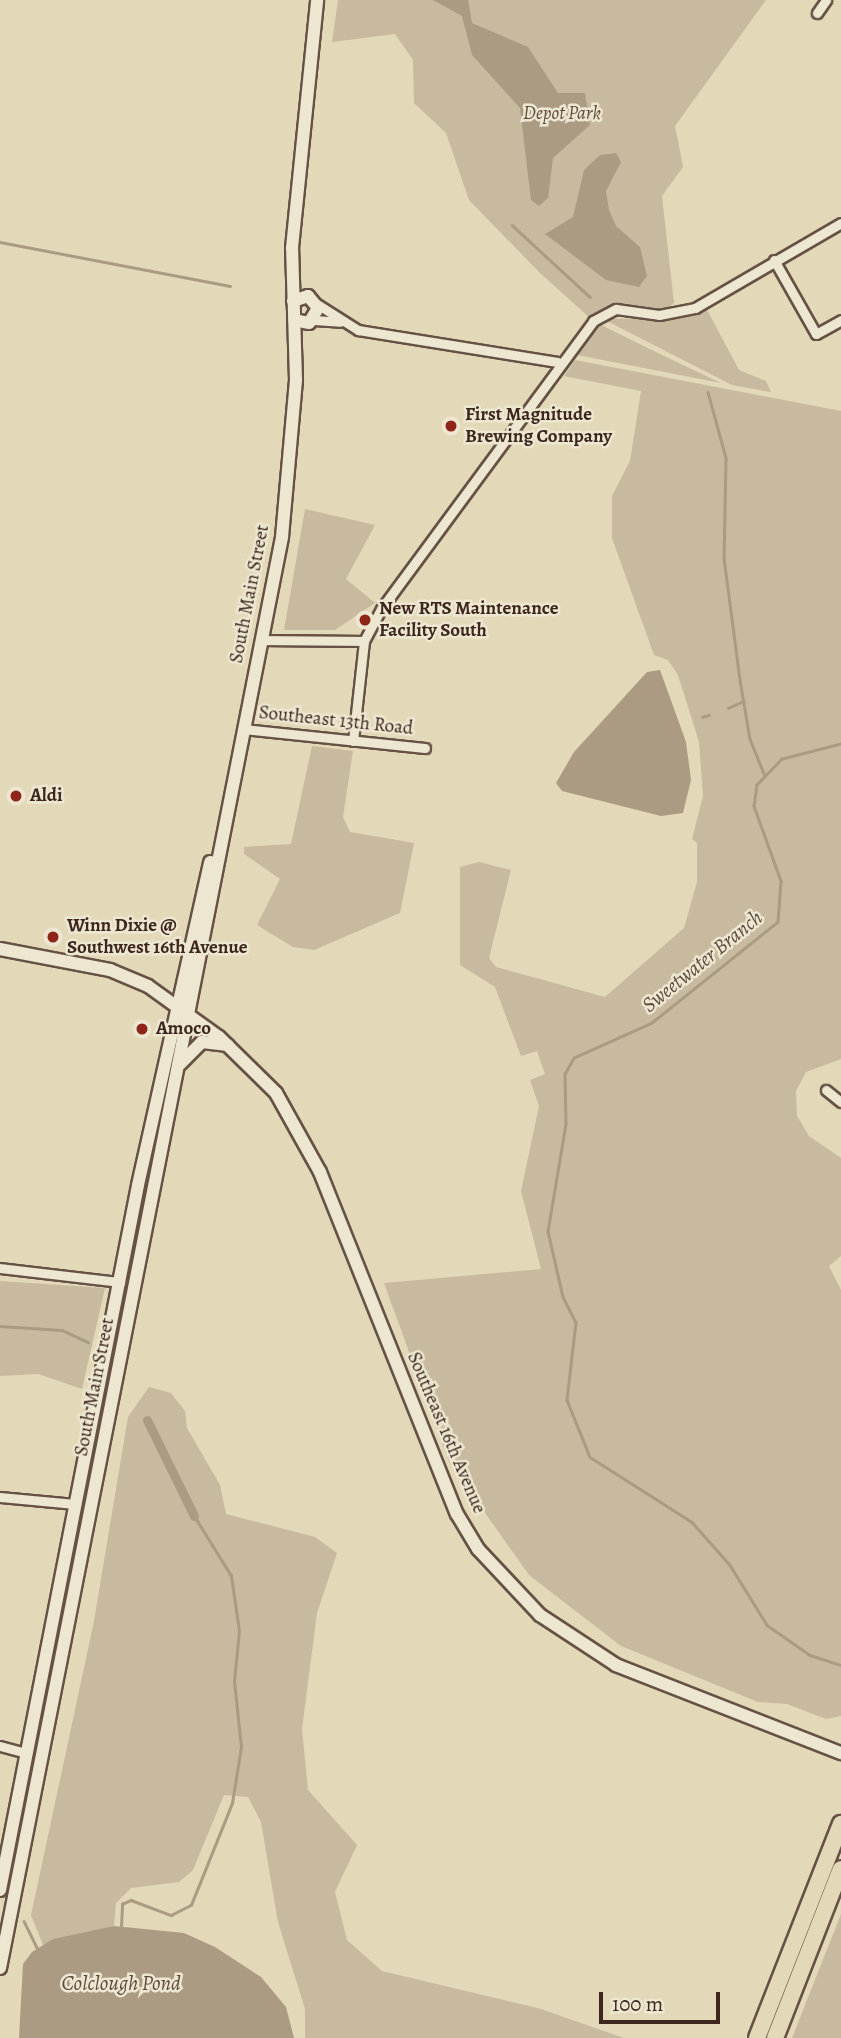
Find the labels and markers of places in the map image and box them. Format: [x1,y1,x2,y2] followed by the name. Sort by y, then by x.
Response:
[465,404,612,448] place label: First Magnitude Brewing Company
[443,418,459,434] marker: First Magnitude Brewing Company
[379,598,559,642] place label: New RTS Maintenance Facility South
[357,612,373,628] marker: New RTS Maintenance Facility South
[30,785,63,807] place label: Aldi
[8,788,24,804] marker: Aldi
[67,915,248,959] place label: Winn Dixie @ Southwest 16th Avenue
[45,929,61,945] marker: Winn Dixie @ Southwest 16th Avenue
[156,1018,211,1040] place label: Amoco
[134,1021,150,1037] marker: Amoco

